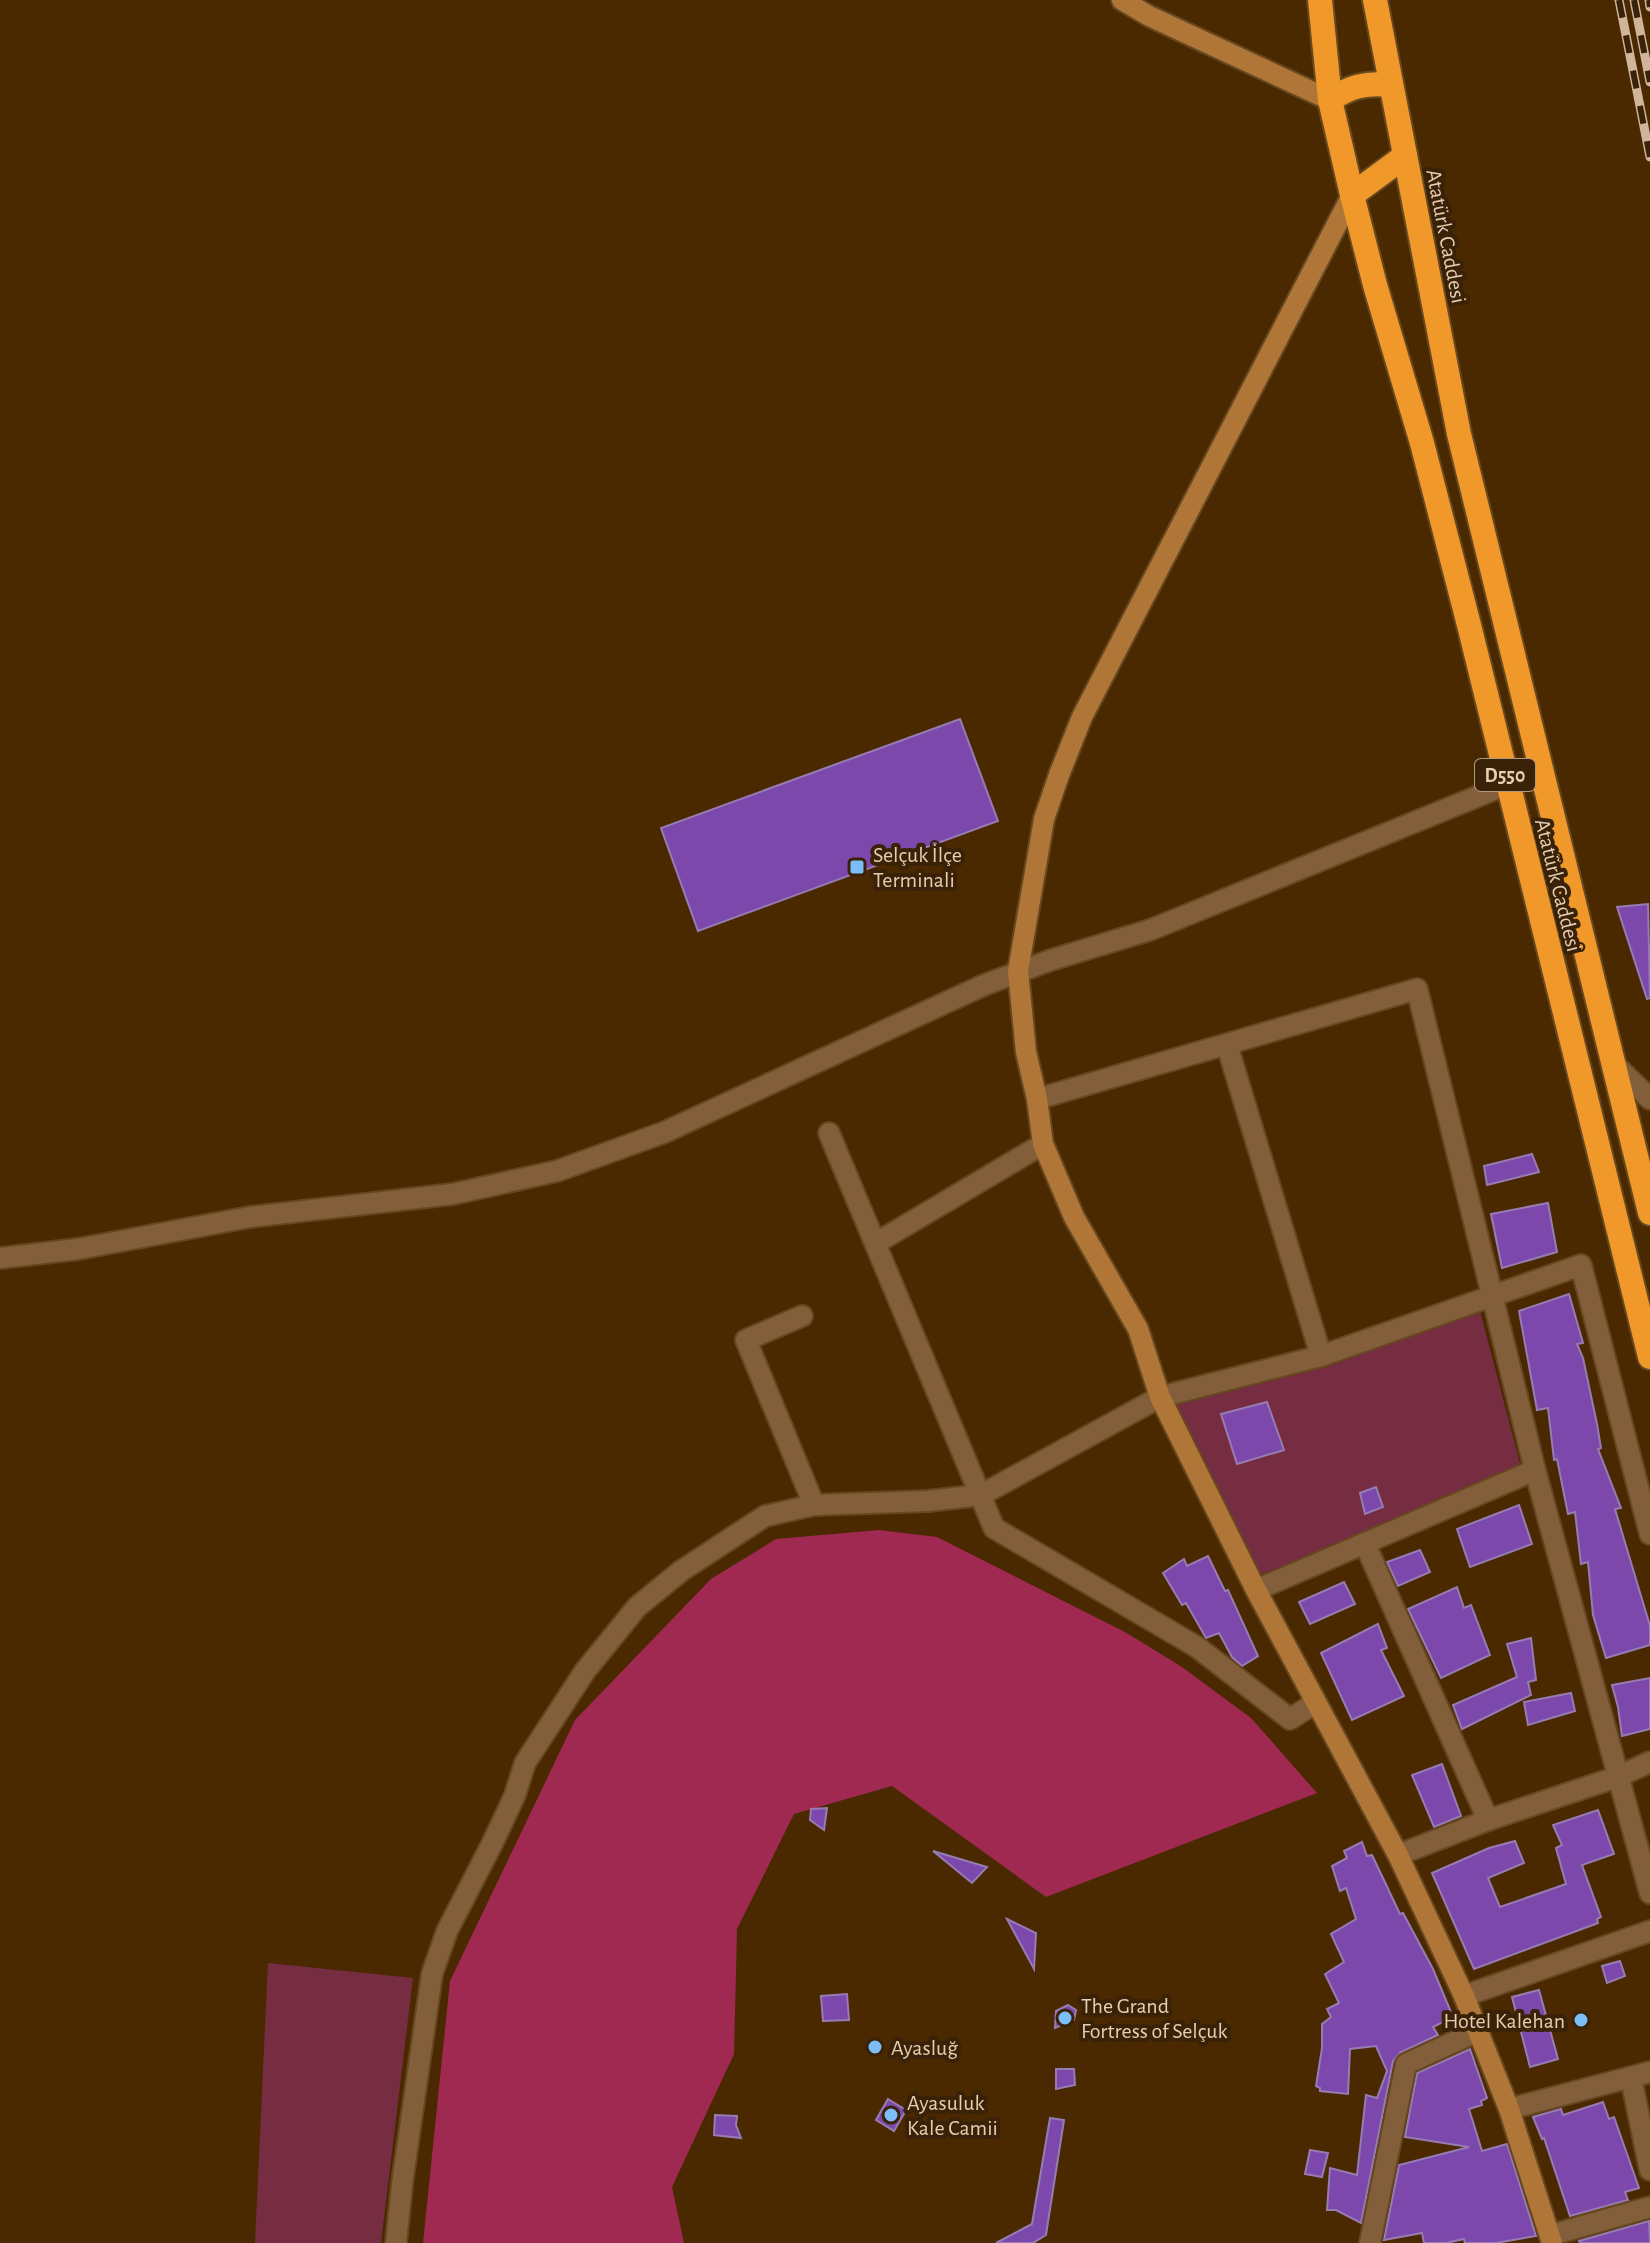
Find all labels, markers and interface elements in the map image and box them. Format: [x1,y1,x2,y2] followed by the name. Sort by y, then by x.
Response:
[1422,167,1470,305] street label: Atatürk Caddesi
[1475,759,1535,791] road number: D550
[1531,816,1585,954] street label: Atatürk Caddesi
[873,844,962,891] place label: Selçuk İlçe Terminali
[848,858,866,876] marker: Selçuk İlçe Terminali
[1081,1995,1228,2042] place label: The Grand Fortress of Selçuk
[1056,2009,1074,2027] marker: The Grand Fortress of Selçuk
[1443,2010,1565,2032] place label: Hotel Kalehan
[1572,2011,1590,2029] marker: Hotel Kalehan
[891,2037,958,2059] place label: Ayasluğ
[866,2038,884,2056] marker: Ayasluğ
[907,2092,998,2139] place label: Ayasuluk Kale Camii
[882,2106,900,2124] marker: Ayasuluk Kale Camii

